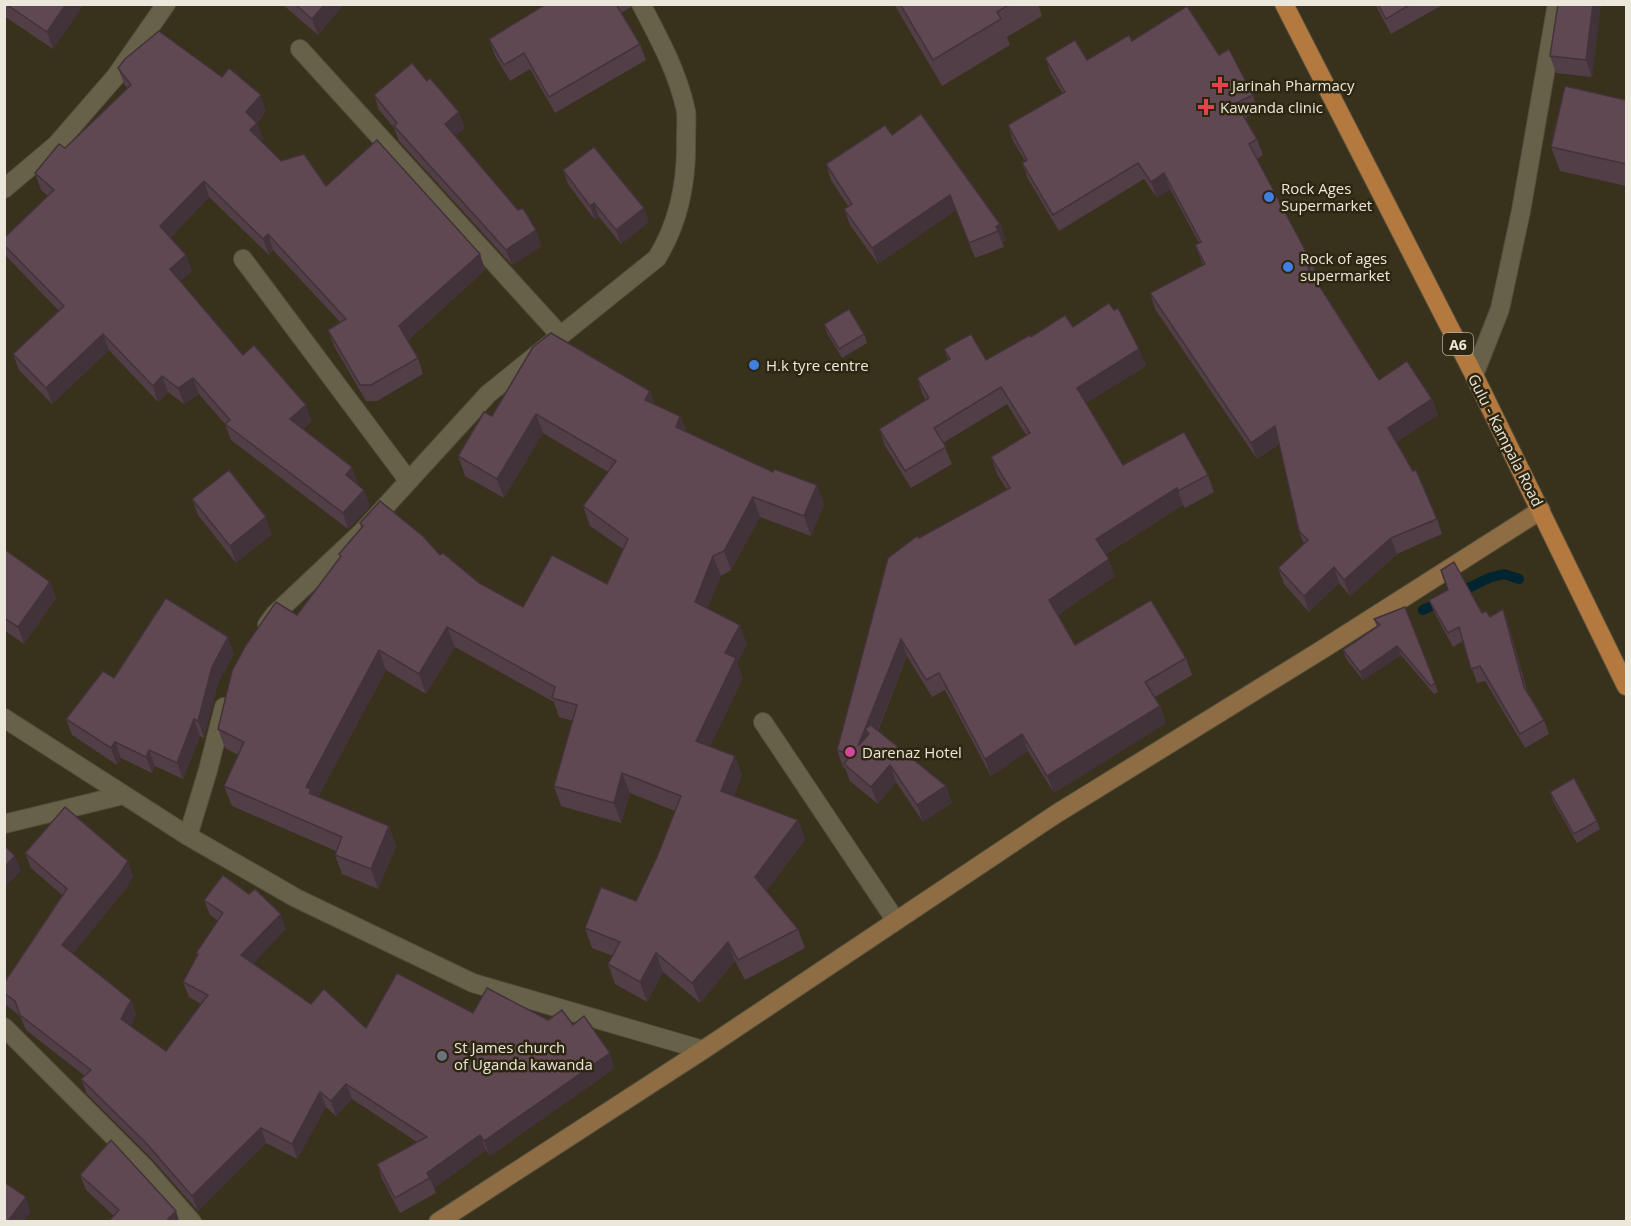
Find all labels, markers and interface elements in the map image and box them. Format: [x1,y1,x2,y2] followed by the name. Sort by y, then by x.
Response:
[1230,75,1355,95] place label: Jarinah Pharmacy
[1213,78,1227,92] marker: Jarinah Pharmacy
[1220,97,1323,117] place label: Kawanda clinic
[1197,98,1215,116] marker: Kawanda clinic
[1281,178,1372,215] place label: Rock Ages Supermarket
[1262,190,1276,204] marker: Rock Ages Supermarket
[1300,248,1390,285] place label: Rock of ages supermarket
[1281,260,1295,274] marker: Rock of ages supermarket
[1443,333,1473,355] road number: A6
[766,355,869,375] place label: H.k tyre centre
[747,358,761,372] marker: H.k tyre centre
[1464,370,1548,510] street label: Gulu - Kampala Road
[862,742,962,762] place label: Darenaz Hotel
[843,745,857,759] marker: Darenaz Hotel
[454,1037,593,1074] place label: St James church of Uganda kawanda
[435,1049,449,1063] marker: St James church of Uganda kawanda

